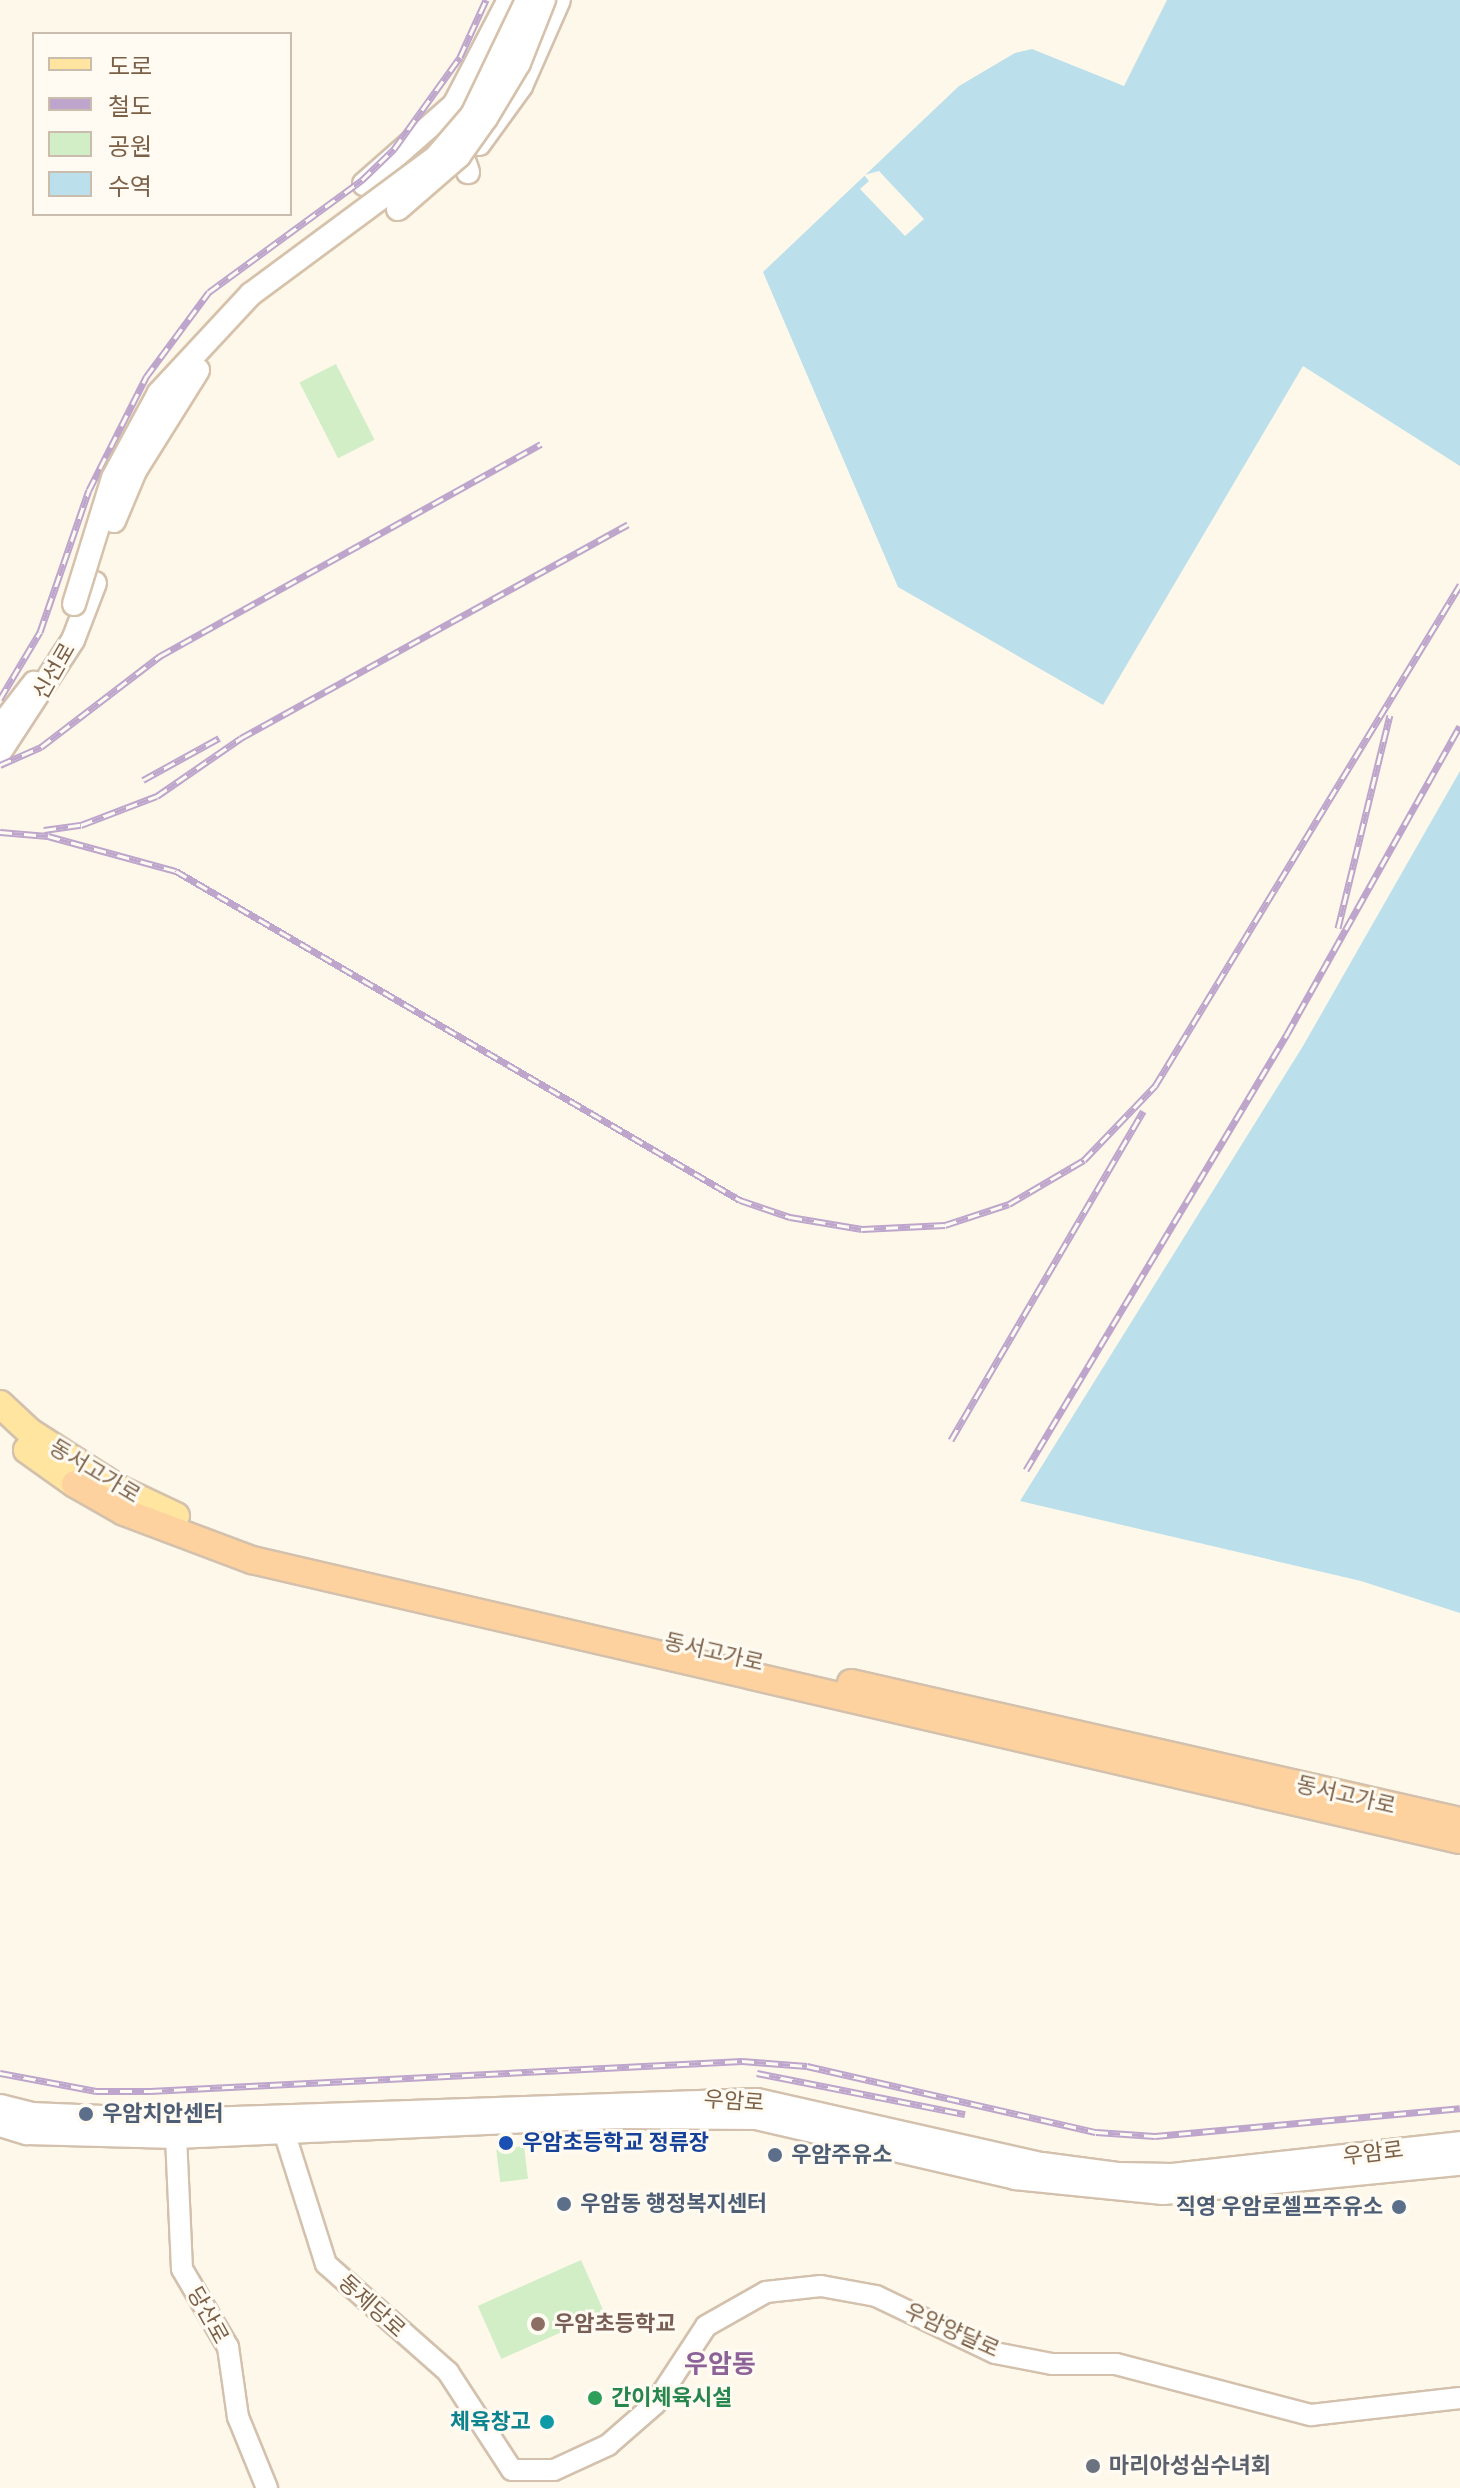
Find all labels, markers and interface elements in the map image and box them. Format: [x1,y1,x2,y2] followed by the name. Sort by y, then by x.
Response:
[32,32,292,216] legend
[108,52,152,81] text: 도로
[108,92,152,121] text: 철도
[108,132,152,161] text: 공원
[108,172,152,201] text: 수역
[27,638,81,704] street label: 신선로
[45,1434,145,1508] street label: 동서고가로
[662,1628,766,1676] street label: 동서고가로
[1294,1771,1398,1819] street label: 동서고가로
[703,2086,765,2116] street label: 우암로
[102,2101,223,2127] place label: 우암치안센터
[77,2105,95,2123] marker: 우암치안센터
[522,2130,709,2156] place label: 우암초등학교 정류장
[497,2134,515,2152] marker: 우암초등학교 정류장
[1341,2136,1405,2170] street label: 우암로
[791,2142,892,2168] place label: 우암주유소
[766,2146,784,2164] marker: 우암주유소
[580,2191,767,2217] place label: 우암동 행정복지센터
[1176,2194,1383,2220] place label: 직영 우암로셀프주유소
[555,2195,573,2213] marker: 우암동 행정복지센터
[1390,2198,1408,2216] marker: 직영 우암로셀프주유소
[333,2269,411,2343] street label: 동제당로
[182,2282,234,2348] street label: 당산로
[900,2297,1004,2363] street label: 우암양달로
[554,2311,675,2337] place label: 우암초등학교
[529,2315,547,2333] marker: 우암초등학교
[684,2349,756,2381] district label: 우암동
[611,2385,732,2411] place label: 간이체육시설
[586,2389,604,2407] marker: 간이체육시설
[450,2409,531,2435] place label: 체육창고
[538,2413,556,2431] marker: 체육창고
[1109,2453,1271,2479] place label: 마리아성심수녀회
[1084,2457,1102,2475] marker: 마리아성심수녀회

